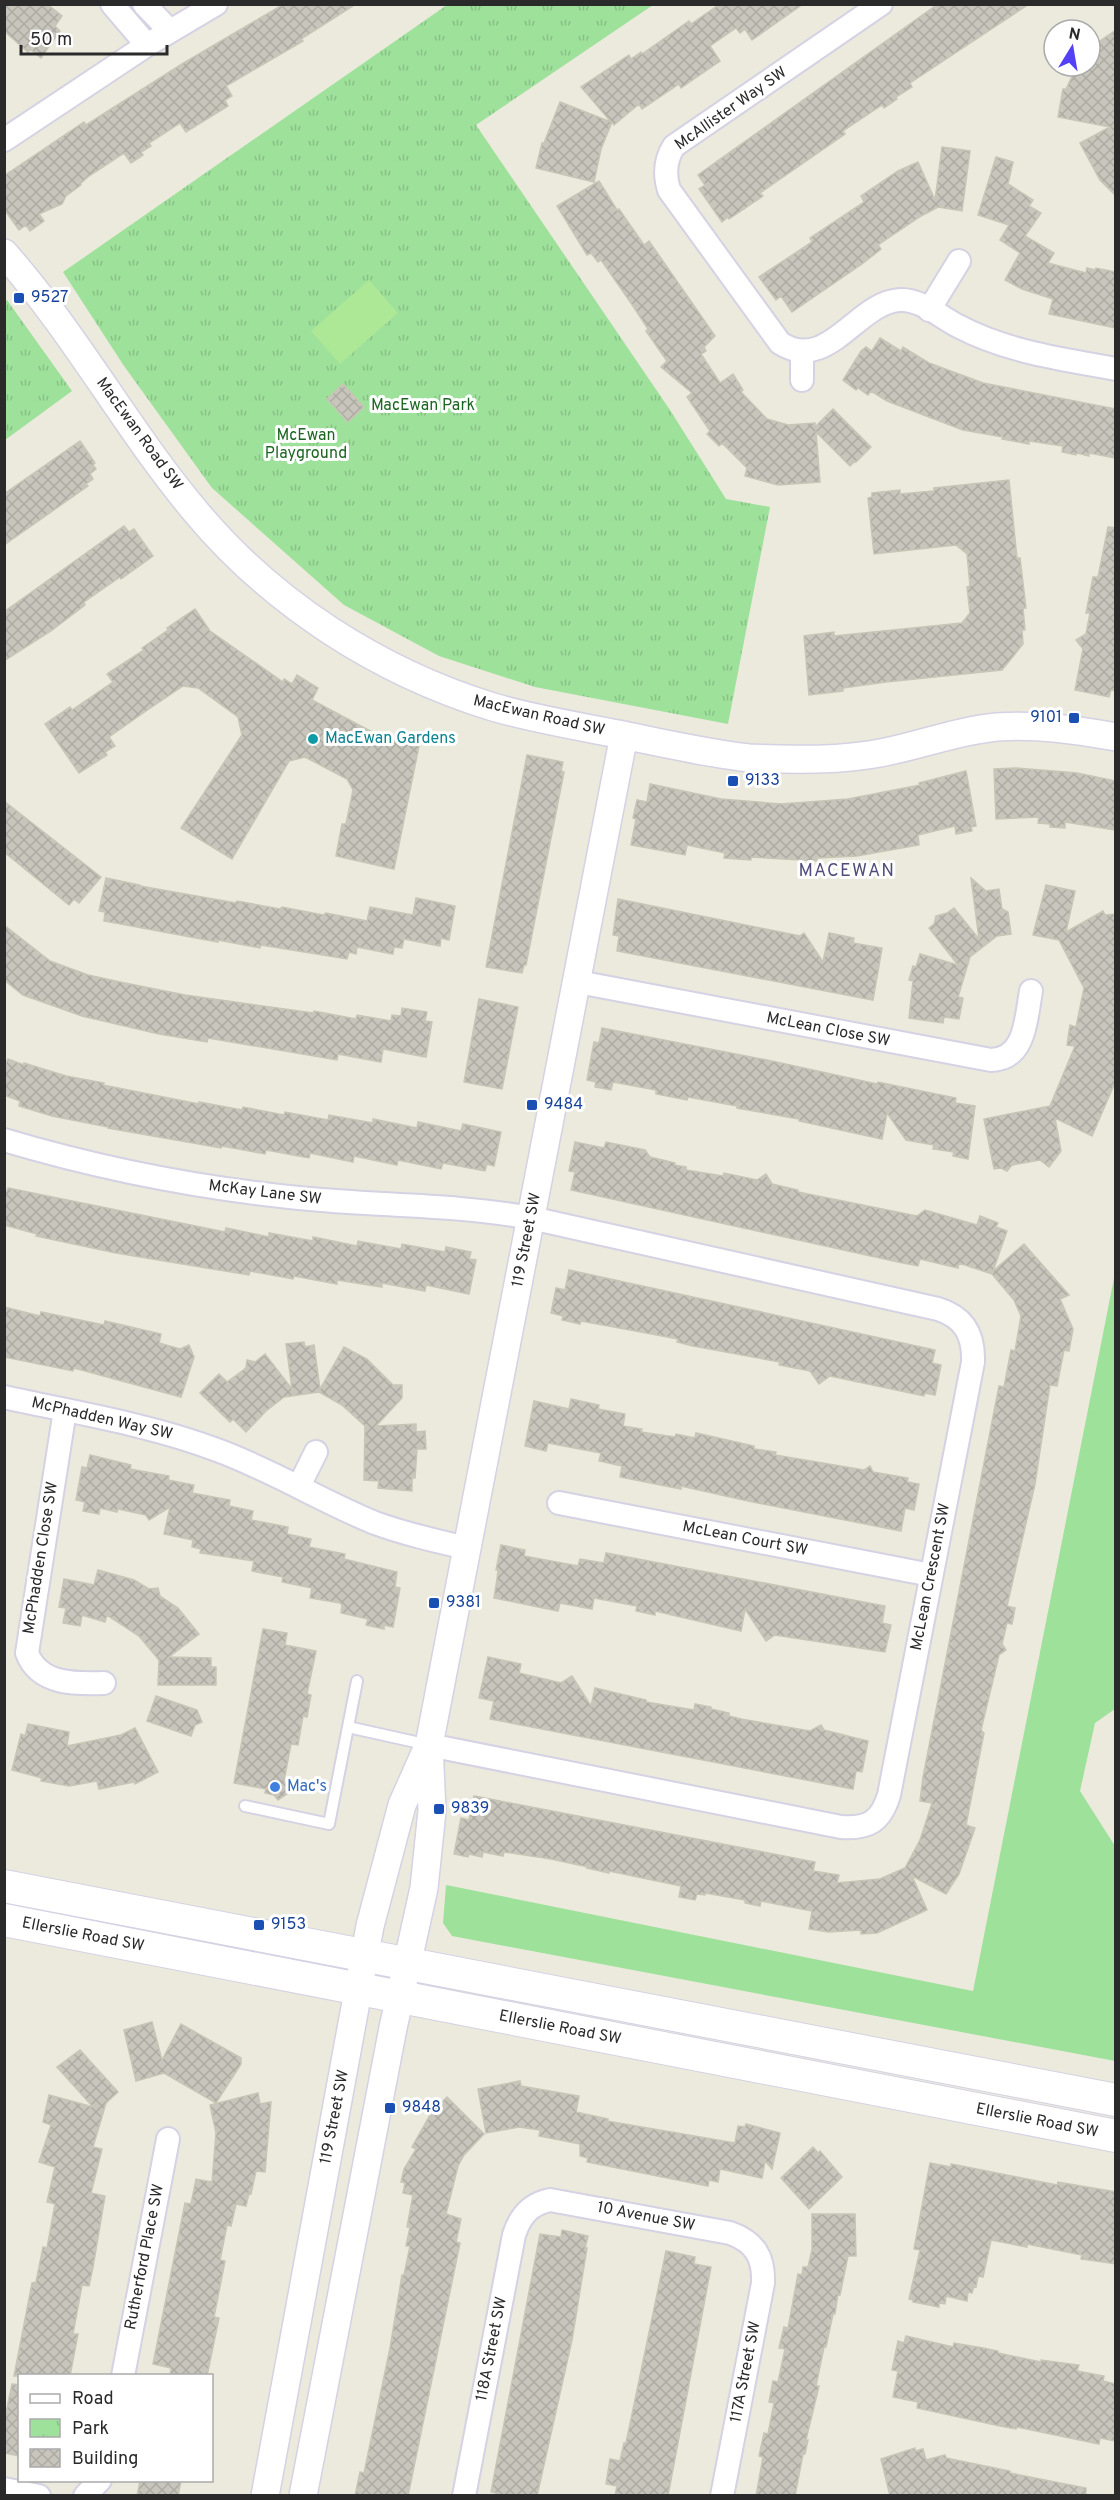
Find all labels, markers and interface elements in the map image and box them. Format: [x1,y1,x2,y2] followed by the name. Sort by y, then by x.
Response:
[21,18,166,56] scale bar
[1042,18,1102,78] north arrow
[1067,24,1082,46] text: N
[30,29,72,52] text: 50 m
[671,63,791,155] street label: McAllister Way SW
[31,288,68,308] place label: 9527
[12,291,26,305] marker: 9527
[91,374,187,494] street label: MacEwan Road SW
[371,396,475,416] park label: MacEwan Park
[265,426,347,464] park label: McEwan Playground
[471,691,607,741] street label: MacEwan Road SW
[1030,708,1062,728] place label: 9101
[1067,711,1081,725] marker: 9101
[325,729,456,749] place label: MacEwan Gardens
[306,732,320,746] marker: MacEwan Gardens
[745,771,780,791] place label: 9133
[726,774,740,788] marker: 9133
[798,860,896,883] district label: MACEWAN
[764,1008,892,1052] street label: McLean Close SW
[544,1095,583,1115] place label: 9484
[525,1098,539,1112] marker: 9484
[207,1176,323,1210] street label: McKay Lane SW
[508,1191,546,1289] street label: 119 Street SW
[29,1393,175,1445] street label: McPhadden Way SW
[19,1480,63,1636] street label: McPhadden Close SW
[907,1502,955,1652] street label: McLean Crescent SW
[681,1517,809,1561] street label: McLean Court SW
[446,1593,481,1613] place label: 9381
[427,1596,441,1610] marker: 9381
[287,1777,327,1797] place label: Mac's
[268,1780,282,1794] marker: Mac's
[451,1799,489,1819] place label: 9839
[432,1802,446,1816] marker: 9839
[20,1913,146,1957] street label: Ellerslie Road SW
[271,1915,306,1935] place label: 9153
[252,1918,266,1932] marker: 9153
[497,2006,623,2050] street label: Ellerslie Road SW
[316,2068,354,2166] street label: 119 Street SW
[402,2098,441,2118] place label: 9848
[974,2099,1100,2143] street label: Ellerslie Road SW
[383,2101,397,2115] marker: 9848
[121,2182,169,2332] street label: Rutherford Place SW
[595,2198,697,2236] street label: 10 Avenue SW
[472,2295,512,2403] street label: 118A Street SW
[726,2320,766,2424] street label: 117A Street SW
[18,2374,213,2482] legend
[72,2388,114,2411] text: Road
[72,2418,109,2441] text: Park
[72,2448,138,2471] text: Building

